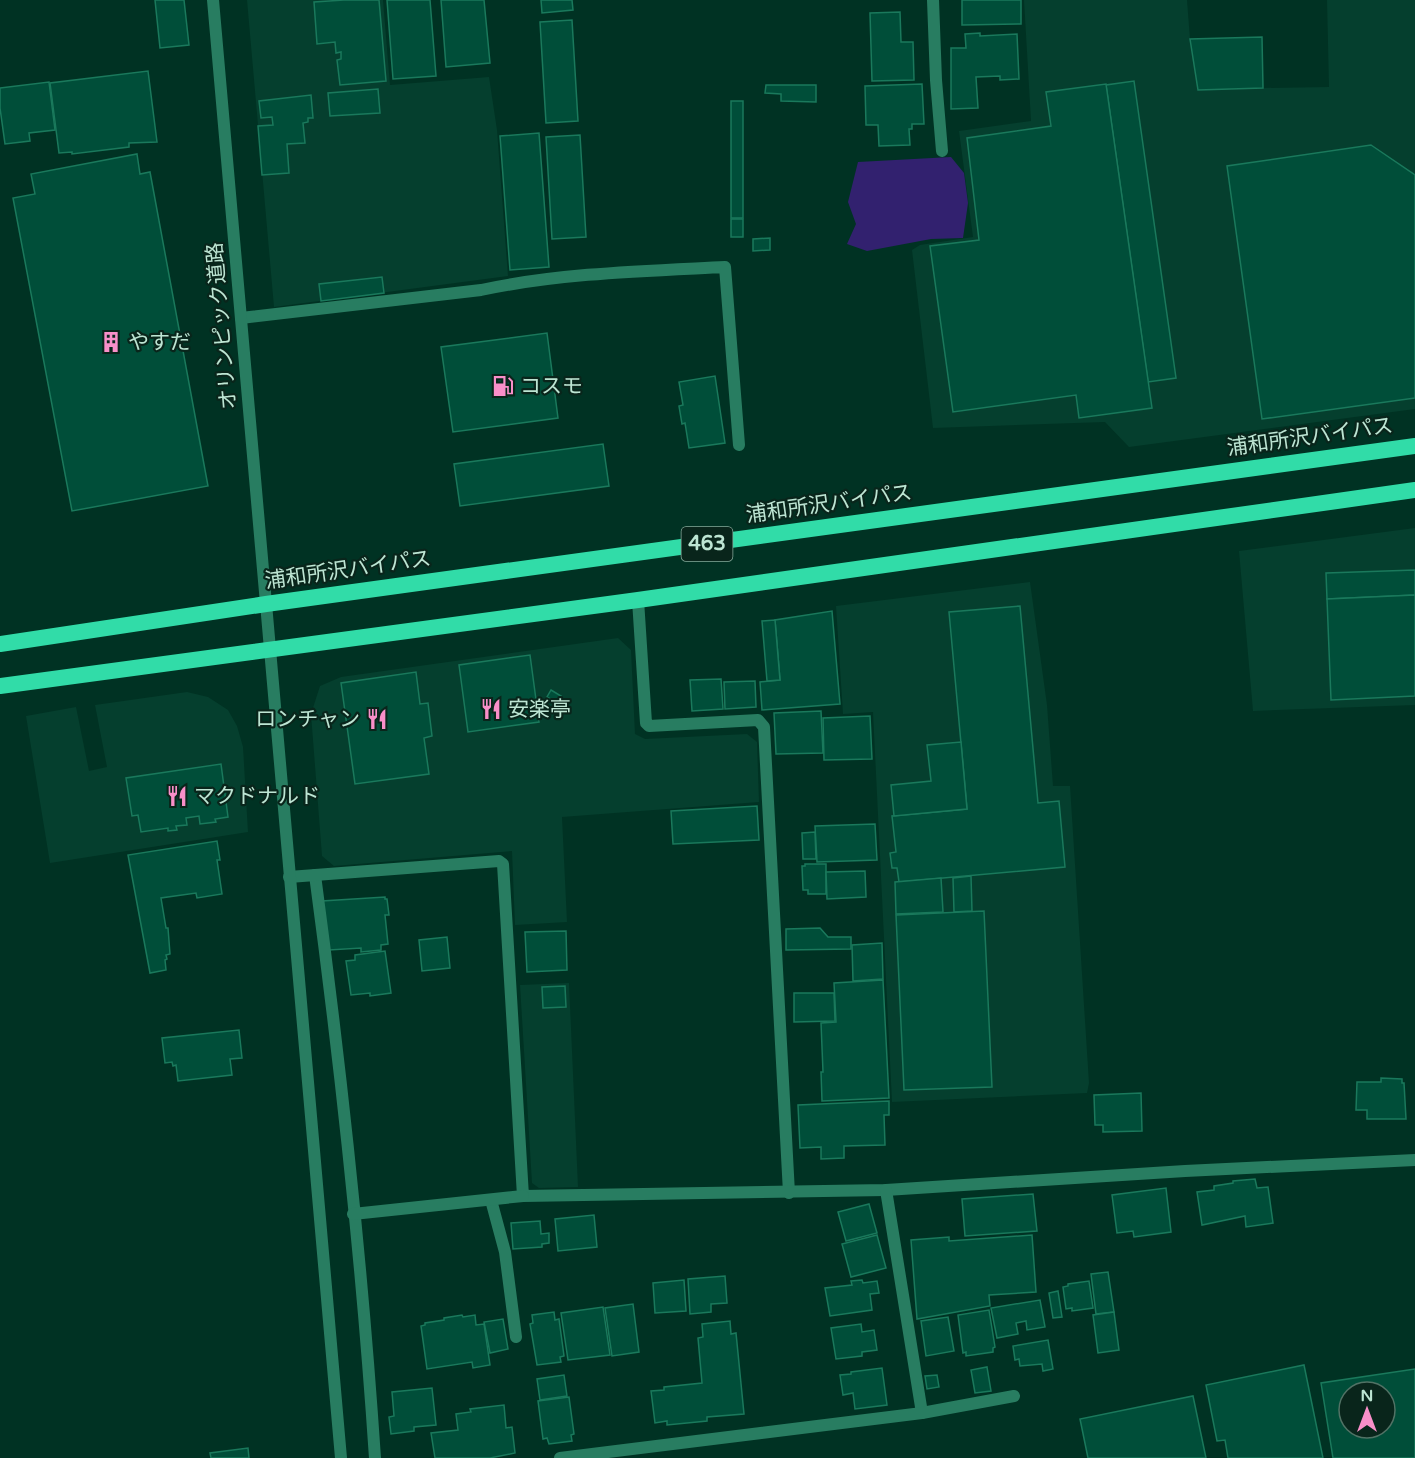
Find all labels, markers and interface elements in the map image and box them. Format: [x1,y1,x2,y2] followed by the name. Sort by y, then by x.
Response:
[202,241,242,411] street label: オリンピック道路
[99,330,123,354] building icon: やすだ
[128,330,191,355] place label: やすだ
[491,374,515,398] fuel station icon: コスモ
[520,374,583,399] place label: コスモ
[1225,413,1395,461] street label: 浦和所沢バイパス
[744,480,914,528] street label: 浦和所沢バイパス
[682,527,732,561] road number: 463
[263,546,433,594] street label: 浦和所沢バイパス
[479,697,503,721] restaurant icon: 安楽亭
[508,697,571,722] place label: 安楽亭
[255,707,360,732] place label: ロンチャン
[365,707,389,731] restaurant icon: ロンチャン
[165,784,189,808] restaurant icon: マクドナルド
[194,784,320,809] place label: マクドナルド
[1337,1380,1397,1440] north arrow
[1361,1386,1373,1406] text: N

